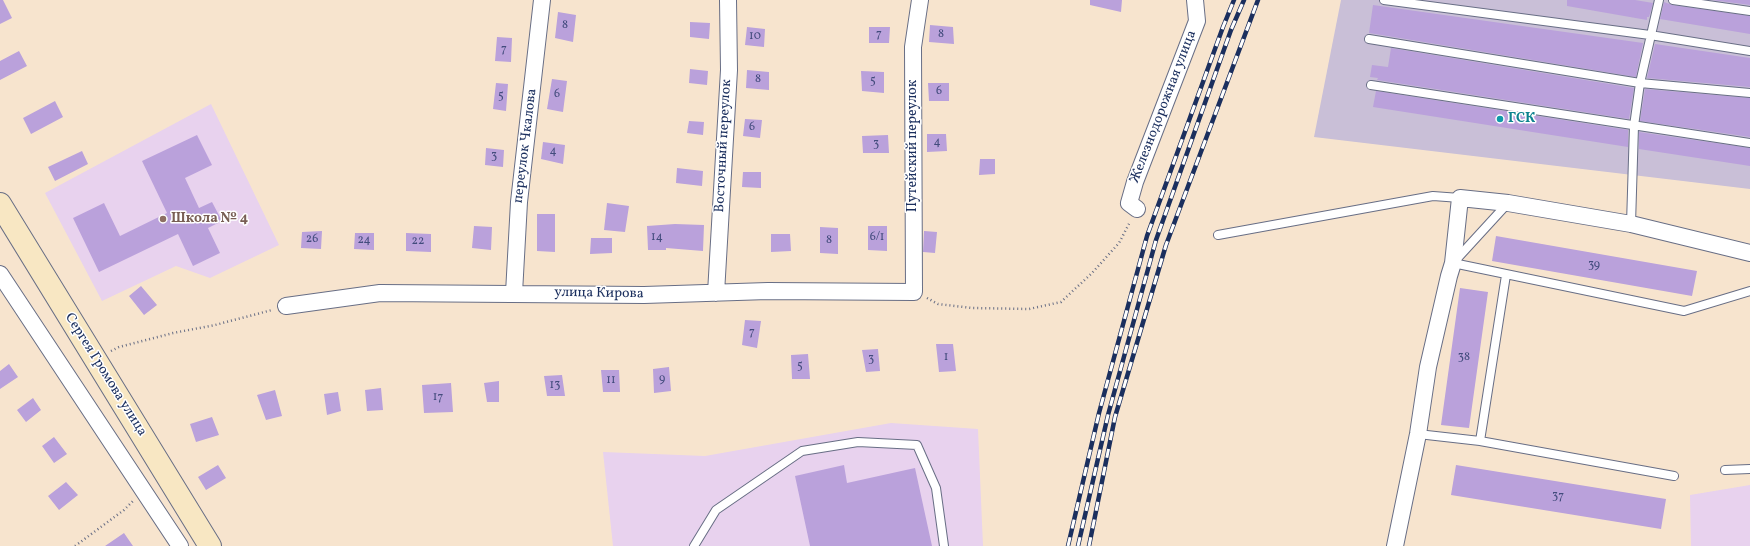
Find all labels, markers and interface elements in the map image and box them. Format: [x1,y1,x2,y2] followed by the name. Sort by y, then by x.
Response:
[562,19,568,33] house number: 8
[876,28,882,42] house number: 7
[938,28,944,42] house number: 8
[1127,28,1201,186] street label: Железнодорожная улица
[749,30,761,44] house number: 10
[501,43,507,57] house number: 7
[755,73,761,87] house number: 8
[870,75,876,89] house number: 5
[712,79,736,213] street label: Восточный переулок
[905,80,921,212] street label: Путейский переулок
[936,85,942,99] house number: 6
[511,88,541,204] street label: переулок Чкалова
[554,88,560,102] house number: 6
[498,90,504,104] house number: 5
[1508,111,1535,127] place label: ГСК
[1495,114,1505,124] marker: ГСК
[749,121,755,135] house number: 6
[933,136,941,150] house number: 4
[873,138,879,152] house number: 3
[549,145,557,159] house number: 4
[491,150,497,164] house number: 3
[171,211,248,227] place label: Школа № 4
[158,214,168,224] marker: Школа № 4
[651,231,663,245] house number: 14
[870,231,884,245] house number: 6/1
[306,233,318,247] house number: 26
[357,234,371,248] house number: 24
[826,234,832,248] house number: 8
[412,235,424,249] house number: 22
[1588,259,1600,273] house number: 39
[554,285,644,303] street label: улица Кирова
[60,310,150,440] street label: Сергея Громова улица
[749,326,755,340] house number: 7
[944,351,948,365] house number: 1
[1458,351,1470,365] house number: 38
[868,353,874,367] house number: 3
[797,360,803,374] house number: 5
[659,373,665,387] house number: 9
[606,374,616,388] house number: 11
[550,379,560,393] house number: 13
[433,391,443,405] house number: 17
[1552,490,1564,504] house number: 37

